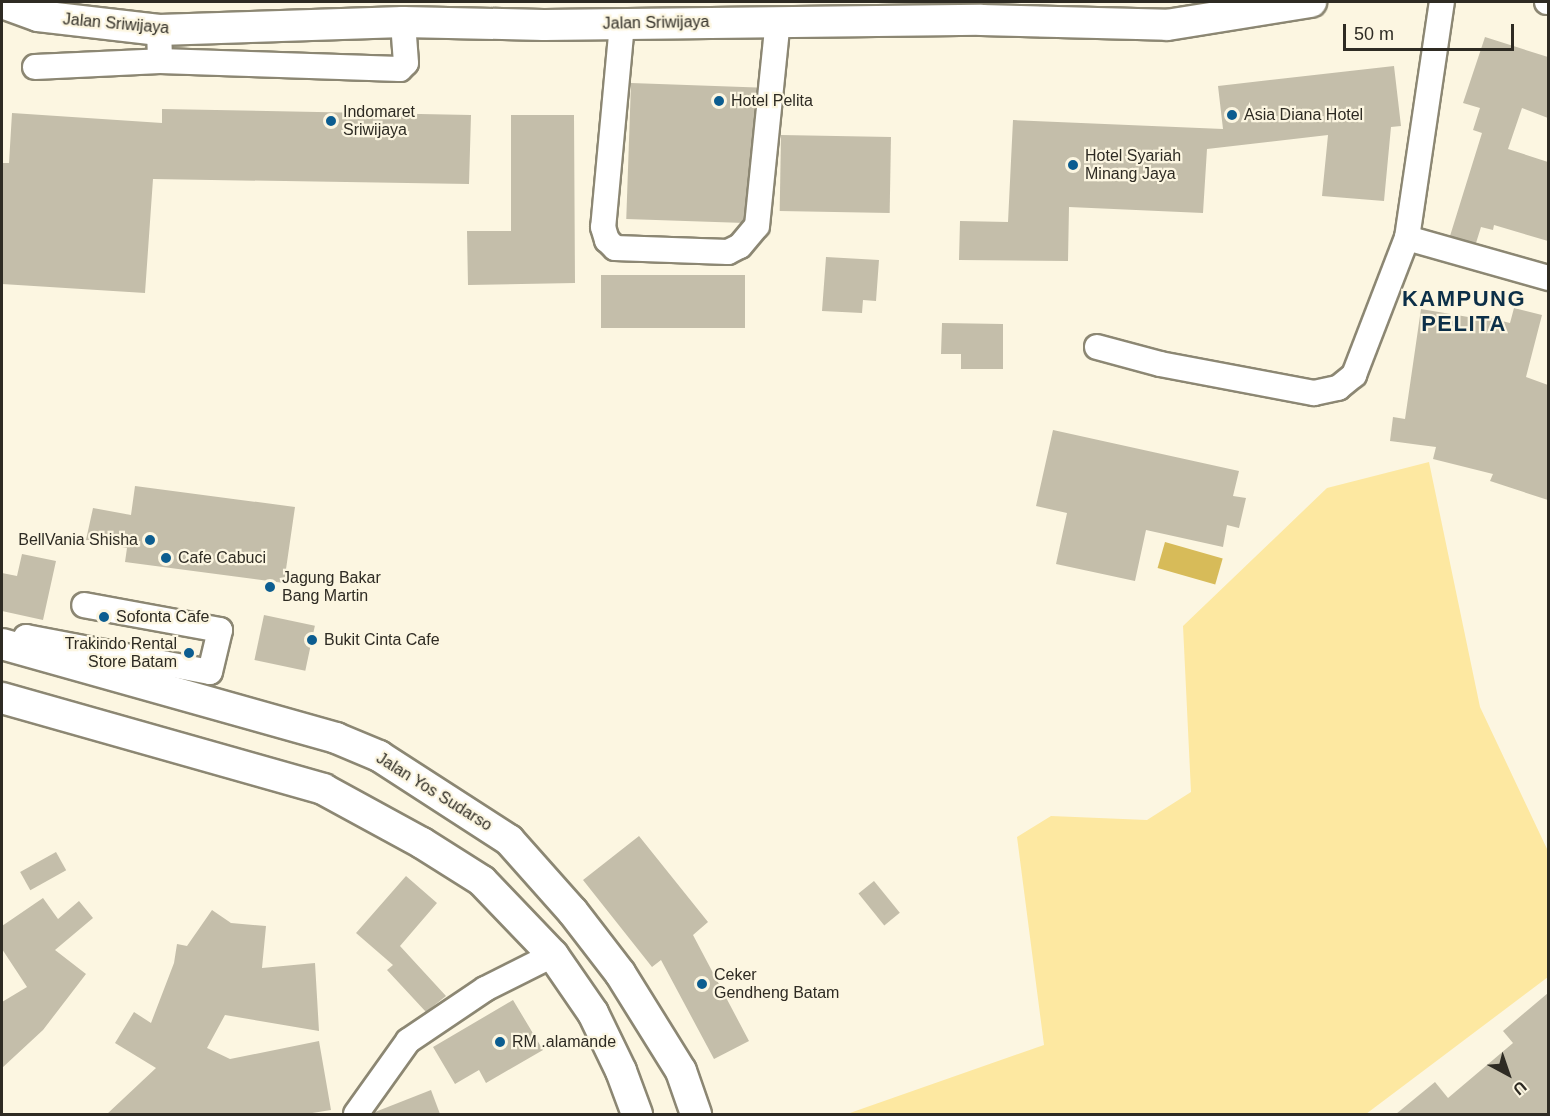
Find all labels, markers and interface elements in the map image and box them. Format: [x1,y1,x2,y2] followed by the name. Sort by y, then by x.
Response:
[62,10,170,38] street label: Jalan Sriwijaya
[602,12,710,34] street label: Jalan Sriwijaya
[1346,12,1517,50] scale bar
[1354,24,1394,44] text: 50 m
[731,91,813,111] place label: Hotel Pelita
[712,94,726,108] marker: Hotel Pelita
[343,102,415,140] place label: Indomaret Sriwijaya
[1244,105,1363,125] place label: Asia Diana Hotel
[1225,108,1239,122] marker: Asia Diana Hotel
[324,114,338,128] marker: Indomaret Sriwijaya
[1085,146,1181,184] place label: Hotel Syariah Minang Jaya
[1066,158,1080,172] marker: Hotel Syariah Minang Jaya
[1402,285,1526,336] district label: KAMPUNG PELITA
[18,530,138,550] place label: BellVania Shisha
[143,533,157,547] marker: BellVania Shisha
[178,548,266,568] place label: Cafe Cabuci
[159,551,173,565] marker: Cafe Cabuci
[282,568,381,606] place label: Jagung Bakar Bang Martin
[263,580,277,594] marker: Jagung Bakar Bang Martin
[116,607,209,627] place label: Sofonta Cafe
[97,610,111,624] marker: Sofonta Cafe
[324,630,440,650] place label: Bukit Cinta Cafe
[305,633,319,647] marker: Bukit Cinta Cafe
[65,634,177,672] place label: Trakindo Rental Store Batam
[182,646,196,660] marker: Trakindo Rental Store Batam
[373,749,495,835] street label: Jalan Yos Sudarso
[714,965,839,1003] place label: Ceker Gendheng Batam
[695,977,709,991] marker: Ceker Gendheng Batam
[512,1032,616,1052] place label: RM .alamande
[493,1035,507,1049] marker: RM .alamande
[1478,1044,1538,1104] north arrow
[1510,1078,1530,1098] text: U

